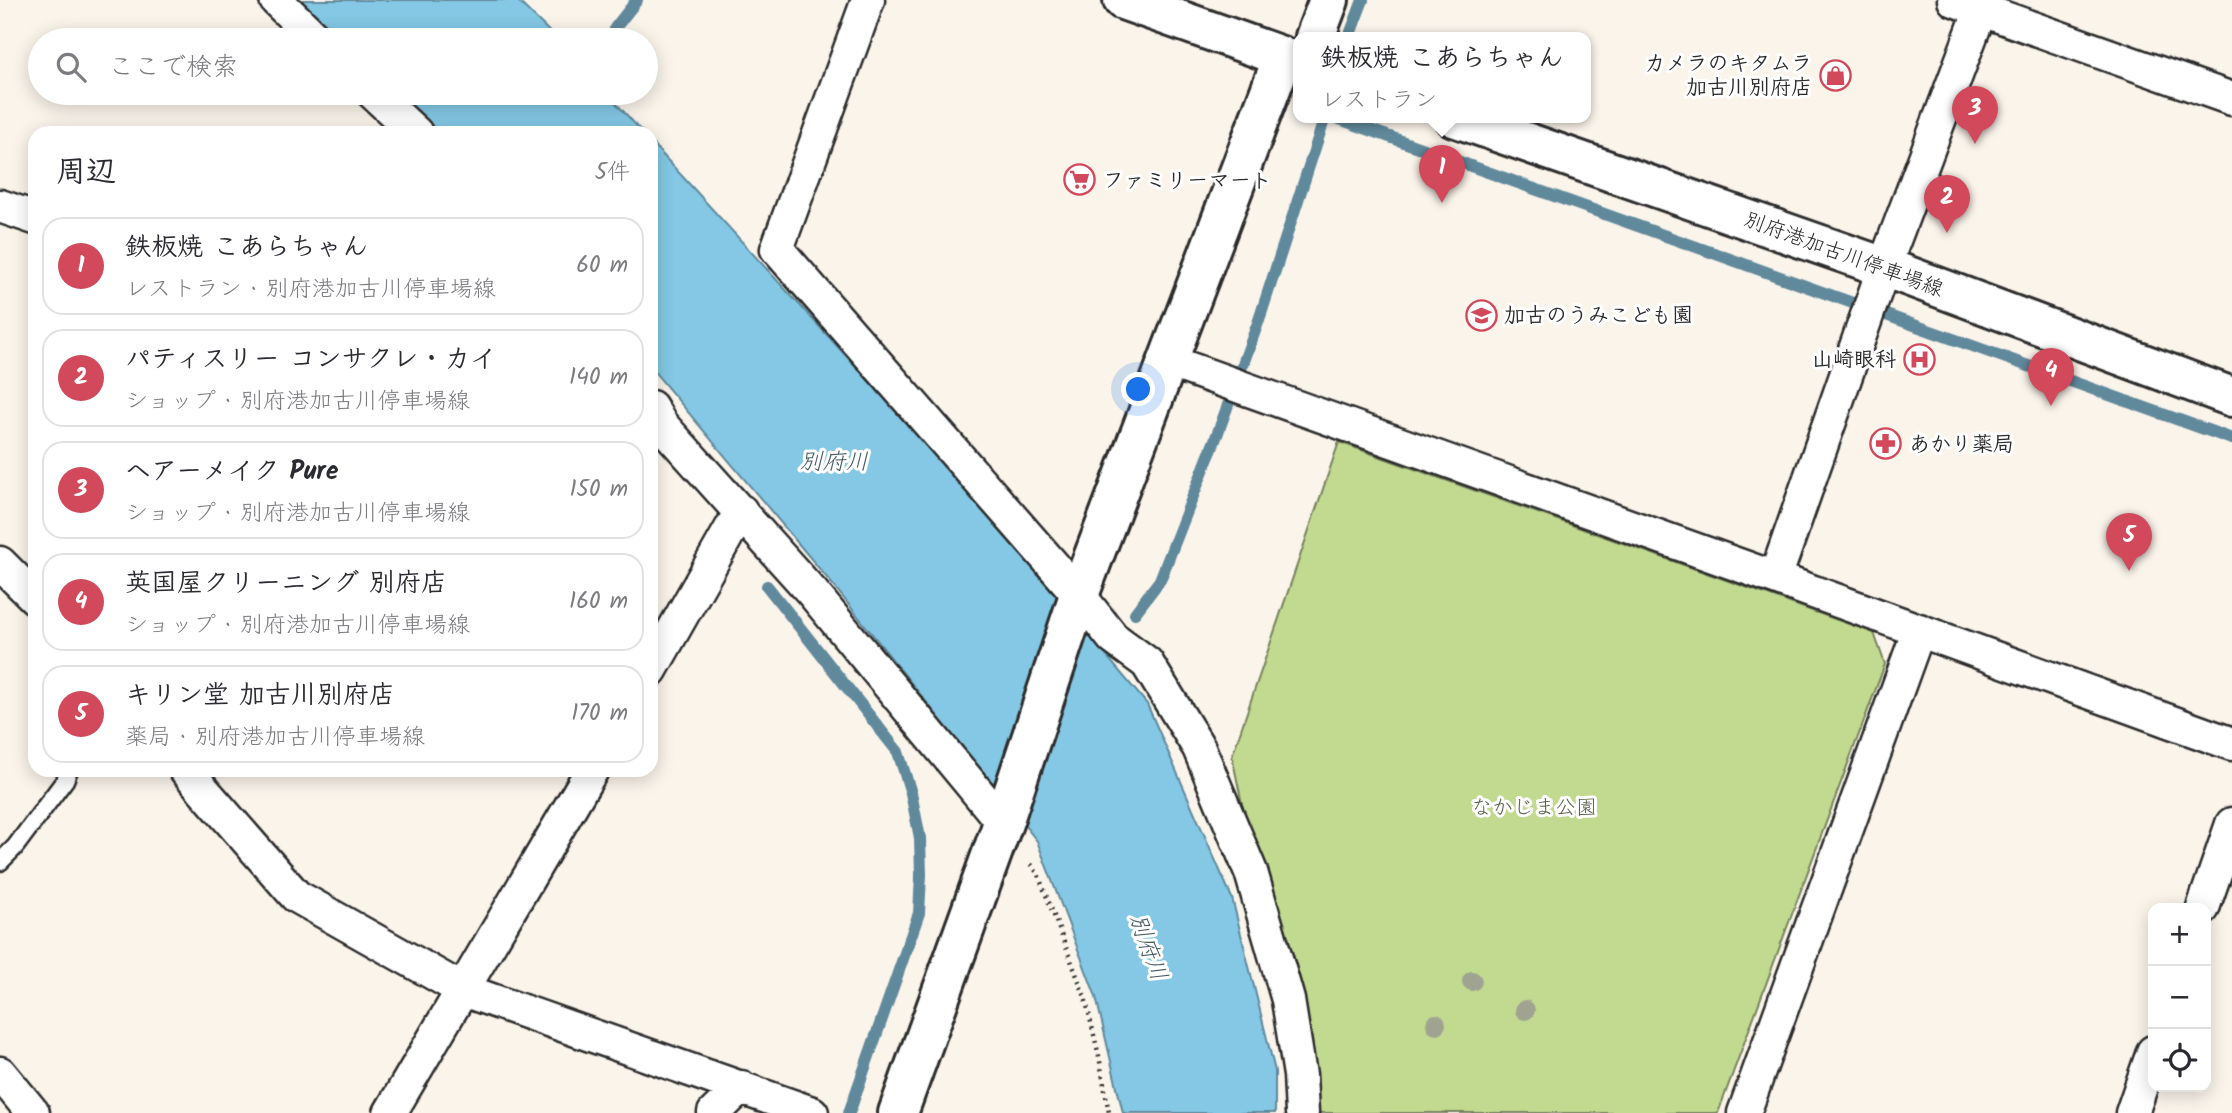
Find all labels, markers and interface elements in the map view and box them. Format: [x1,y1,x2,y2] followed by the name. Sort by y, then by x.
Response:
[28,28,658,105] search box
[1293,32,1591,123] popup
[1321,38,1563,80] text: 鉄板焼 こあらちゃん
[108,47,238,89] text: ここで検索
[52,48,90,86] icon: search
[1644,48,1812,105] place label: カメラのキタムラ 加古川別府店
[1818,58,1852,92] shop icon: カメラのキタムラ 加古川別府店
[1321,83,1437,119] text: レストラン
[1952,86,1998,144] pin: 3
[1419,145,1465,203] pin: 1
[56,149,116,197] text: 周辺
[595,155,630,191] text: 5件
[1063,163,1097,197] supermarket icon: ファミリーマート
[1103,165,1272,198] place label: ファミリーマート
[1924,175,1970,233] pin: 2
[1739,204,1948,307] street label: 別府港加古川停車場線
[125,227,368,269] text: 鉄板焼 こあらちゃん
[78,248,84,284] text: 1
[576,248,628,284] text: 60 m
[125,272,496,308] text: レストラン · 別府港加古川停車場線
[1464,298,1498,332] school or university icon: 加古のうみこども園
[1504,300,1693,333] place label: 加古のうみこども園
[125,339,496,381] text: パティスリー コンサクレ・カイ
[1902,342,1936,376] hospital icon: 山崎眼科
[1812,344,1896,377] place label: 山崎眼科
[2028,348,2074,406] pin: 4
[74,360,88,396] text: 2
[569,360,628,396] text: 140 m
[1121,372,1155,406] your location
[125,384,470,420] text: ショップ · 別府港加古川停車場線
[1869,427,1903,461] pharmacy icon: あかり薬局
[1909,429,2014,462] place label: あかり薬局
[800,445,869,481] water label: 別府川
[125,451,338,493] text: ヘアーメイク Pure
[75,472,87,508] text: 3
[569,472,628,508] text: 150 m
[125,496,470,532] text: ショップ · 別府港加古川停車場線
[2106,513,2152,571] pin: 5
[125,563,447,605] text: 英国屋クリーニング 別府店
[75,584,87,620] text: 4
[569,584,628,620] text: 160 m
[125,608,470,644] text: ショップ · 別府港加古川停車場線
[125,675,395,717] text: キリン堂 加古川別府店
[75,696,87,732] text: 5
[571,696,628,732] text: 170 m
[125,720,425,756] text: 薬局 · 別府港加古川停車場線
[1471,792,1597,825] park label: なかじま公園
[2148,903,2211,1092] map controls
[2148,903,2211,966] button: +
[1118,909,1176,986] water label: 別府川
[2148,966,2211,1029] button: −
[2148,1029,2211,1092] button: locate

